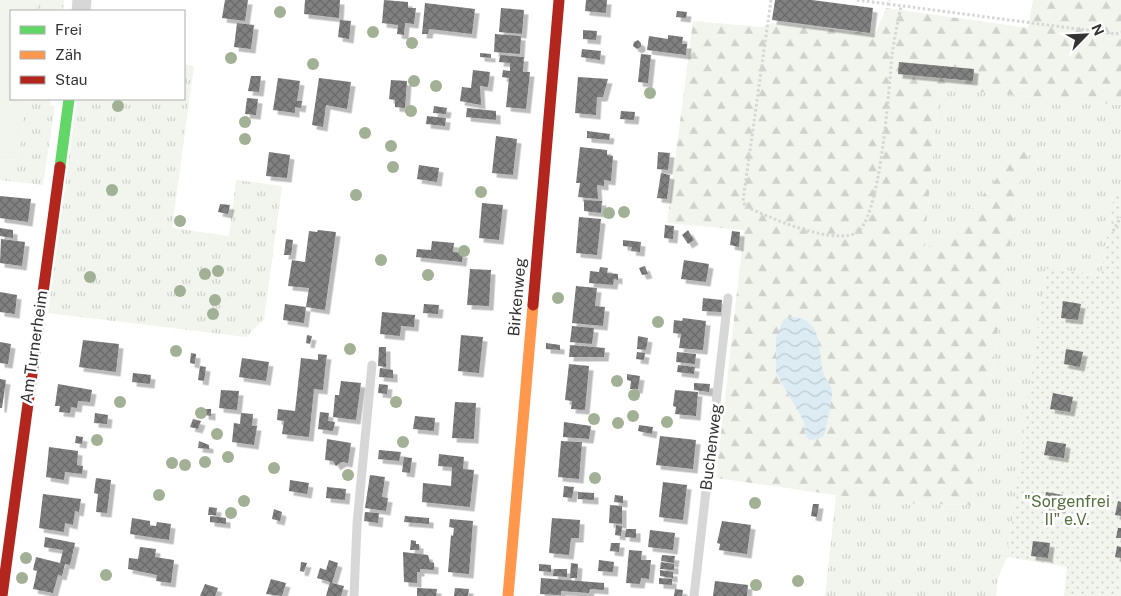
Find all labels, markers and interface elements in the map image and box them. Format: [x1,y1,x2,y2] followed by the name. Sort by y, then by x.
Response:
[10,10,185,100] legend
[1061,10,1111,60] north arrow
[55,21,82,38] text: Frei
[1088,21,1107,38] text: N
[55,46,82,63] text: Zäh
[55,71,88,88] text: Stau
[504,257,530,337] street label: Birkenweg
[17,289,51,405] street label: Am Turnerheim
[696,403,726,491] street label: Buchenweg
[1024,492,1110,529] park label: "Sorgenfrei II" e.V.

